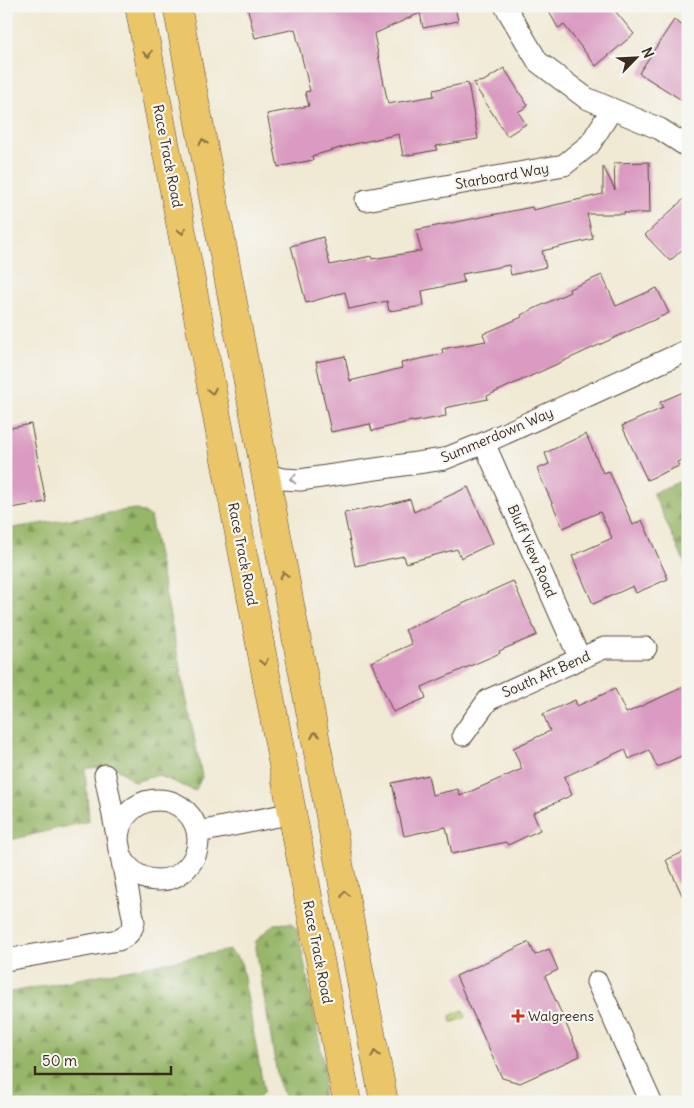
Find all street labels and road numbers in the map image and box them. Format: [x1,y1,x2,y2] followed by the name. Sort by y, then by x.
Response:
[149,103,187,209] street label: Race Track Road
[454,159,550,193] street label: Starboard Way
[438,403,556,467] street label: Summerdown Way
[224,501,262,607] street label: Race Track Road
[504,502,560,600] street label: Bluff View Road
[499,647,593,701] street label: South Aft Bend
[299,899,337,1005] street label: Race Track Road

